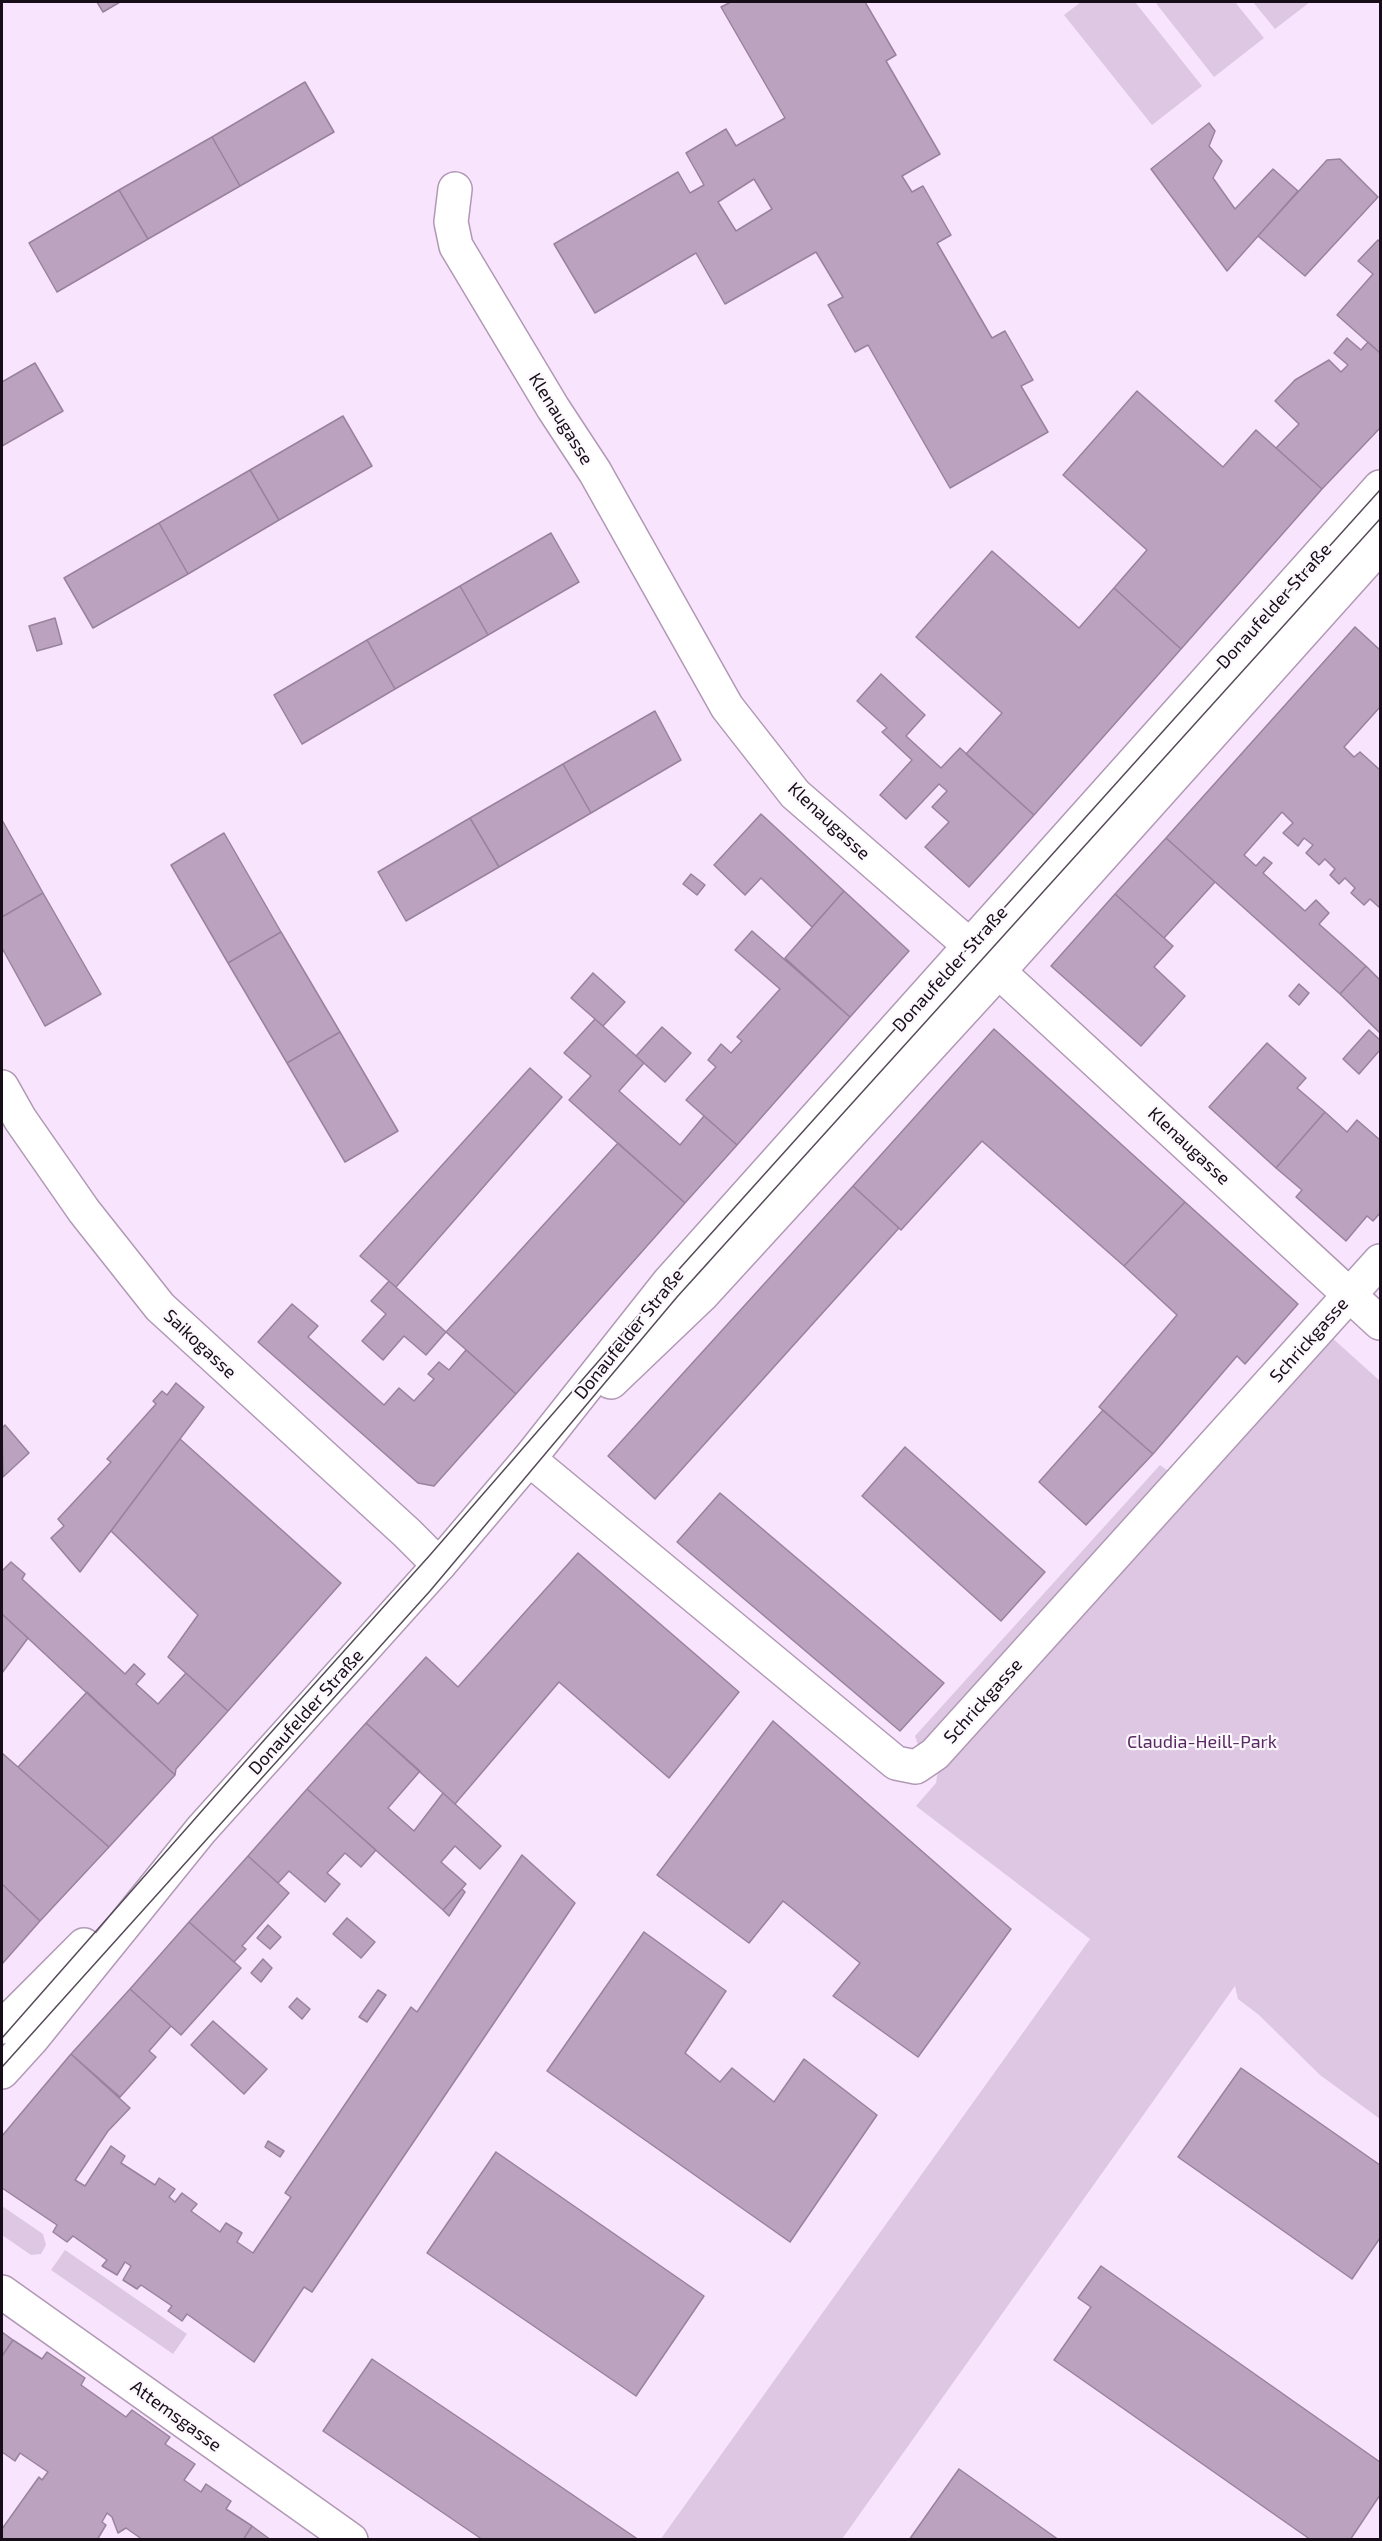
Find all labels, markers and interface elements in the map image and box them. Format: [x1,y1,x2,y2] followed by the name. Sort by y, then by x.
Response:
[524,369,598,469] street label: Klenaugasse
[1212,539,1336,673] street label: Donaufelder Straße
[784,778,874,864] street label: Klenaugasse
[888,902,1012,1036] street label: Donaufelder Straße
[1144,1103,1234,1189] street label: Klenaugasse
[570,1264,688,1404] street label: Donaufelder Straße
[1265,1293,1353,1387] street label: Schrickgasse
[159,1305,241,1383] street label: Saikogasse
[244,1645,368,1779] street label: Donaufelder Straße
[939,1654,1027,1748] street label: Schrickgasse
[1127,1731,1277,1753] park label: Claudia-Heill-Park
[126,2376,226,2456] street label: Attemsgasse

